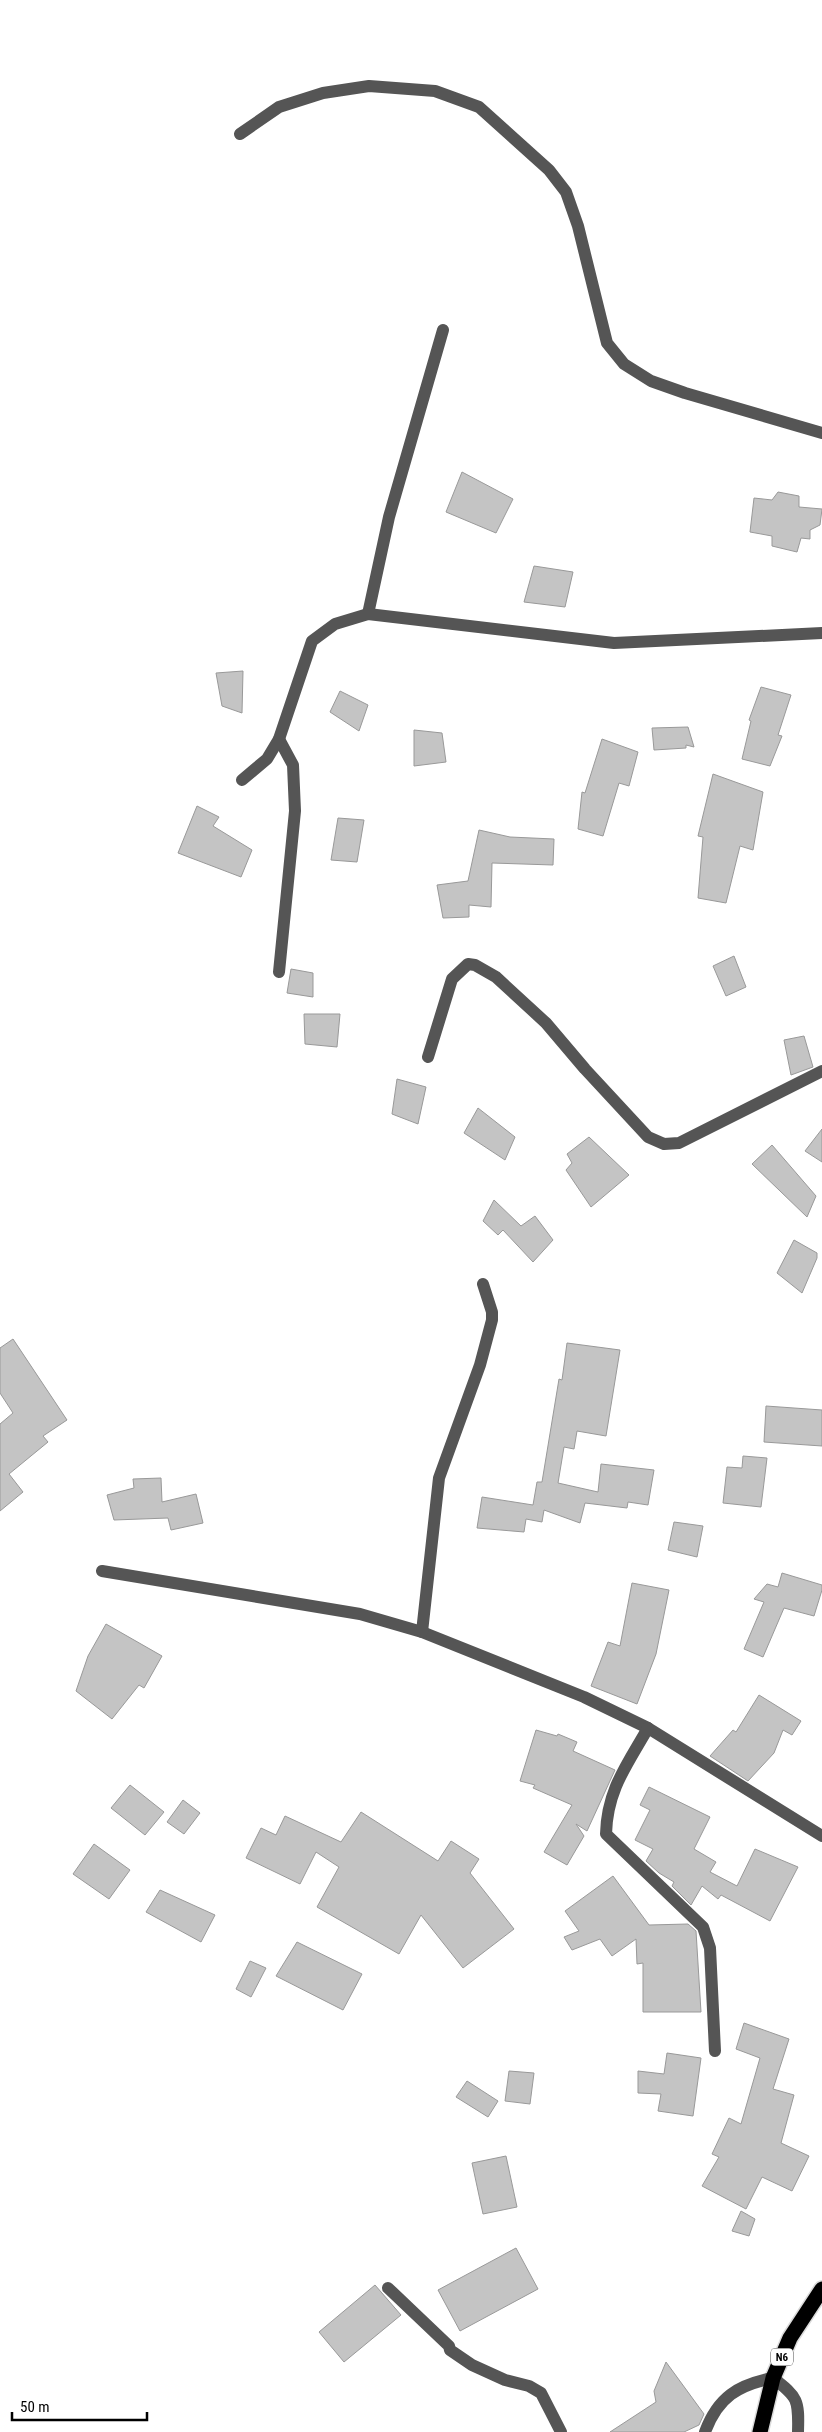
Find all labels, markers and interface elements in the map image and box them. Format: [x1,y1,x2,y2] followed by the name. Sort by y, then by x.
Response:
[771,2348,793,2366] road number: N6
[12,2390,148,2422] scale bar
[20,2398,50,2416] text: 50 m

